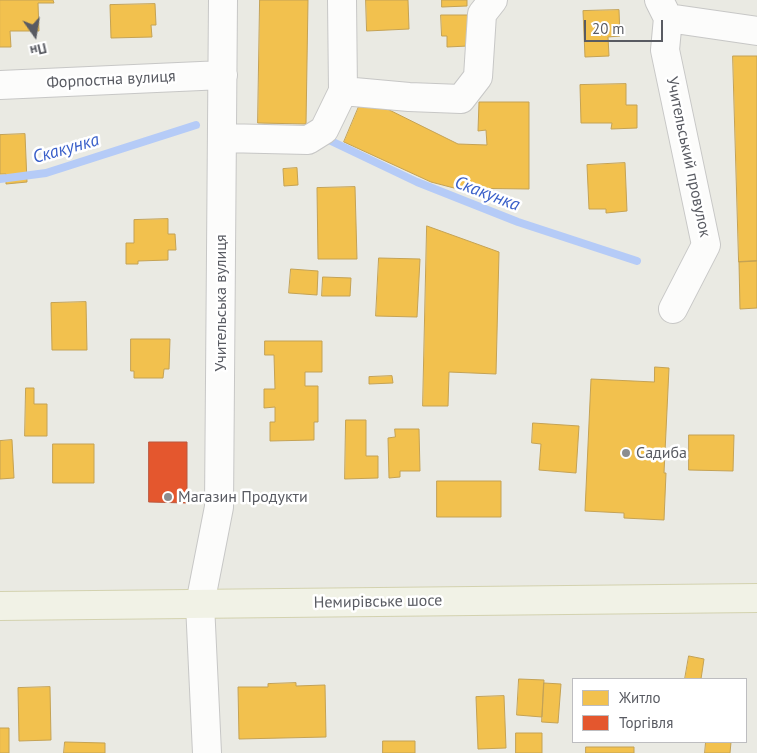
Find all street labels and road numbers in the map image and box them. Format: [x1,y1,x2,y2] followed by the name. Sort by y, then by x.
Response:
[46,67,176,93] street label: Форпостна вулиця
[662,75,714,239] street label: Учительський провулок
[211,234,231,372] street label: Учительська вулиця
[313,591,443,613] street label: Немирівське шосе

